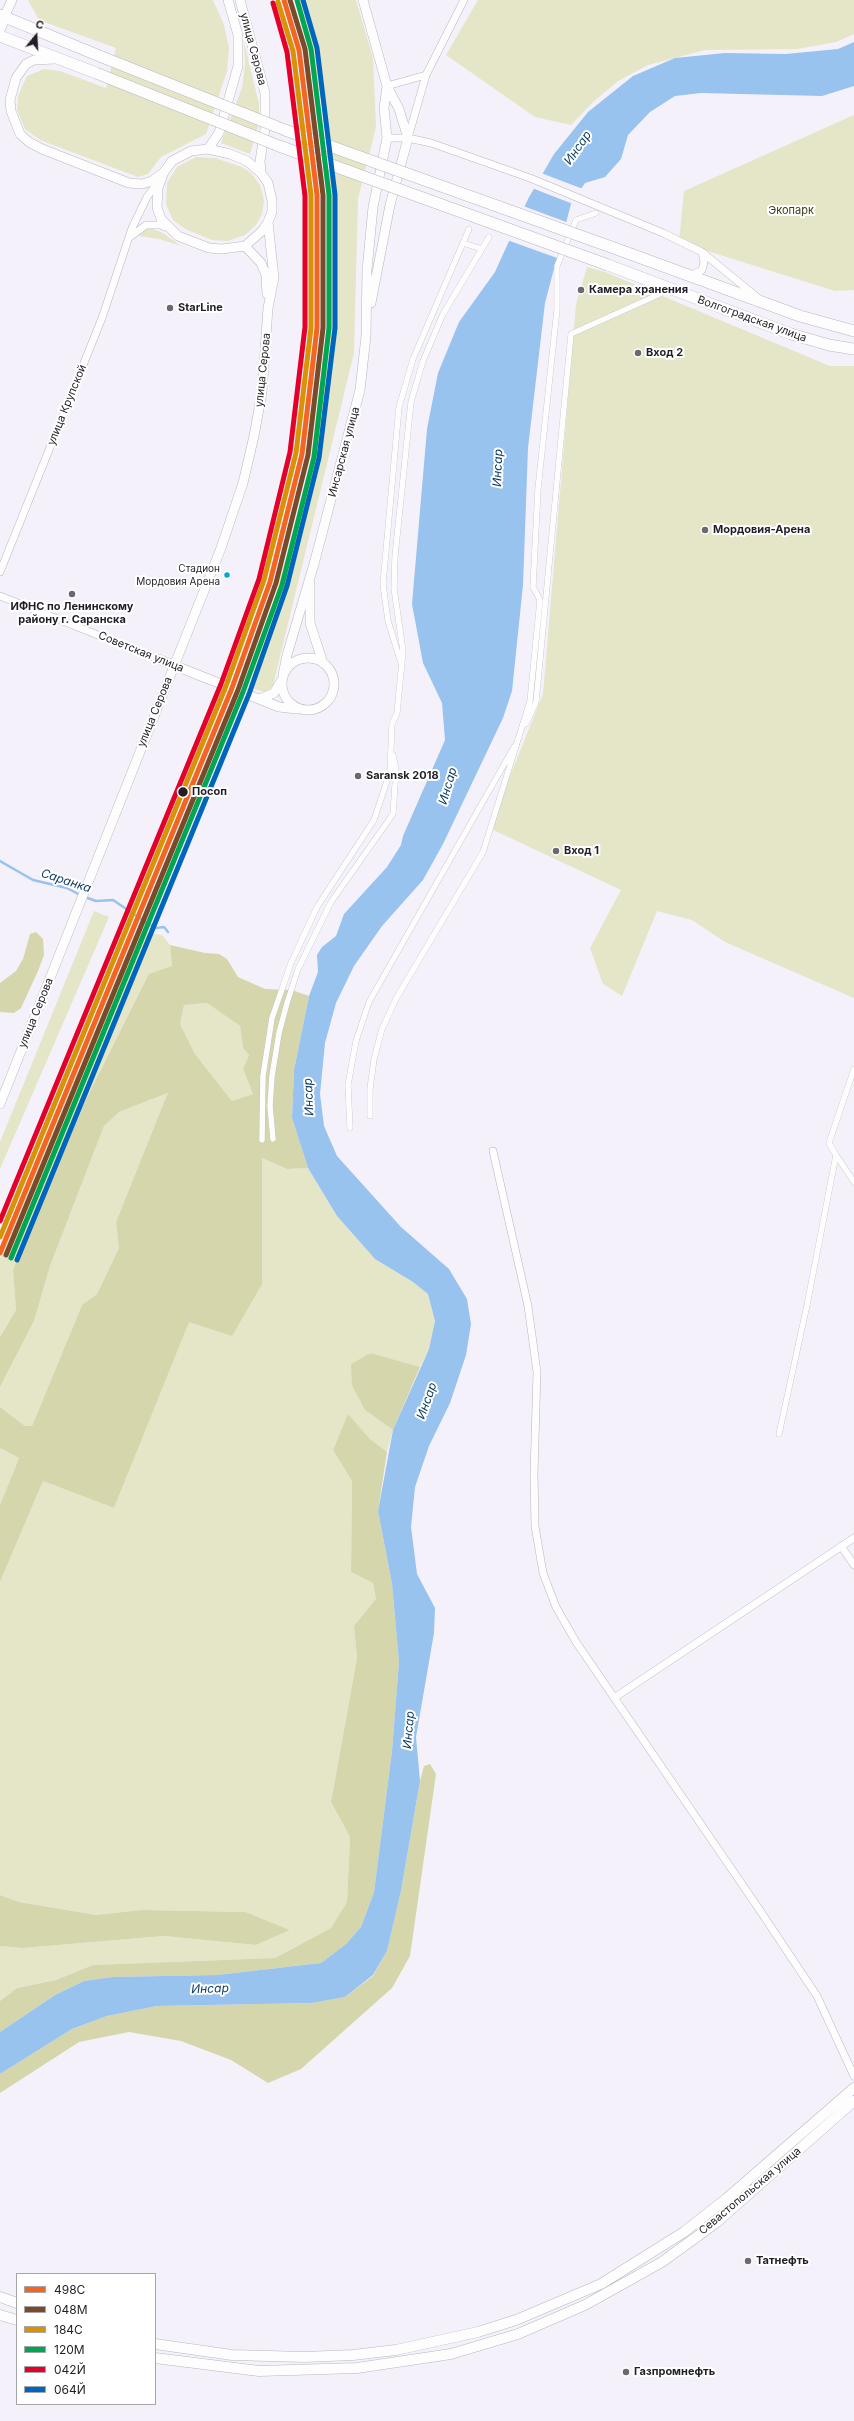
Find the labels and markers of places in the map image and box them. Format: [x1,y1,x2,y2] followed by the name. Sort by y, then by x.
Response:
[589,283,688,297] place label: Камера хранения
[576,285,586,295] marker: Камера хранения
[178,301,223,315] place label: StarLine
[165,303,175,313] marker: StarLine
[646,346,683,360] place label: Вход 2
[633,348,643,358] marker: Вход 2
[713,523,810,537] place label: Мордовия-Арена
[700,525,710,535] marker: Мордовия-Арена
[136,563,220,586] place label: Стадион Мордовия Арена
[222,570,232,580] marker: Стадион Мордовия Арена
[67,589,77,599] marker: ИФНС по Ленинскому району г. Саранска
[11,600,133,626] place label: ИФНС по Ленинскому району г. Саранска
[366,769,439,783] place label: Saransk 2018
[353,771,363,781] marker: Saransk 2018
[176,785,190,799] marker: Посоп
[192,785,227,799] place label: Посоп
[564,844,599,858] place label: Вход 1
[551,846,561,856] marker: Вход 1
[756,2254,809,2268] place label: Татнефть
[743,2256,753,2266] marker: Татнефть
[634,2365,715,2379] place label: Газпромнефть
[621,2367,631,2377] marker: Газпромнефть

